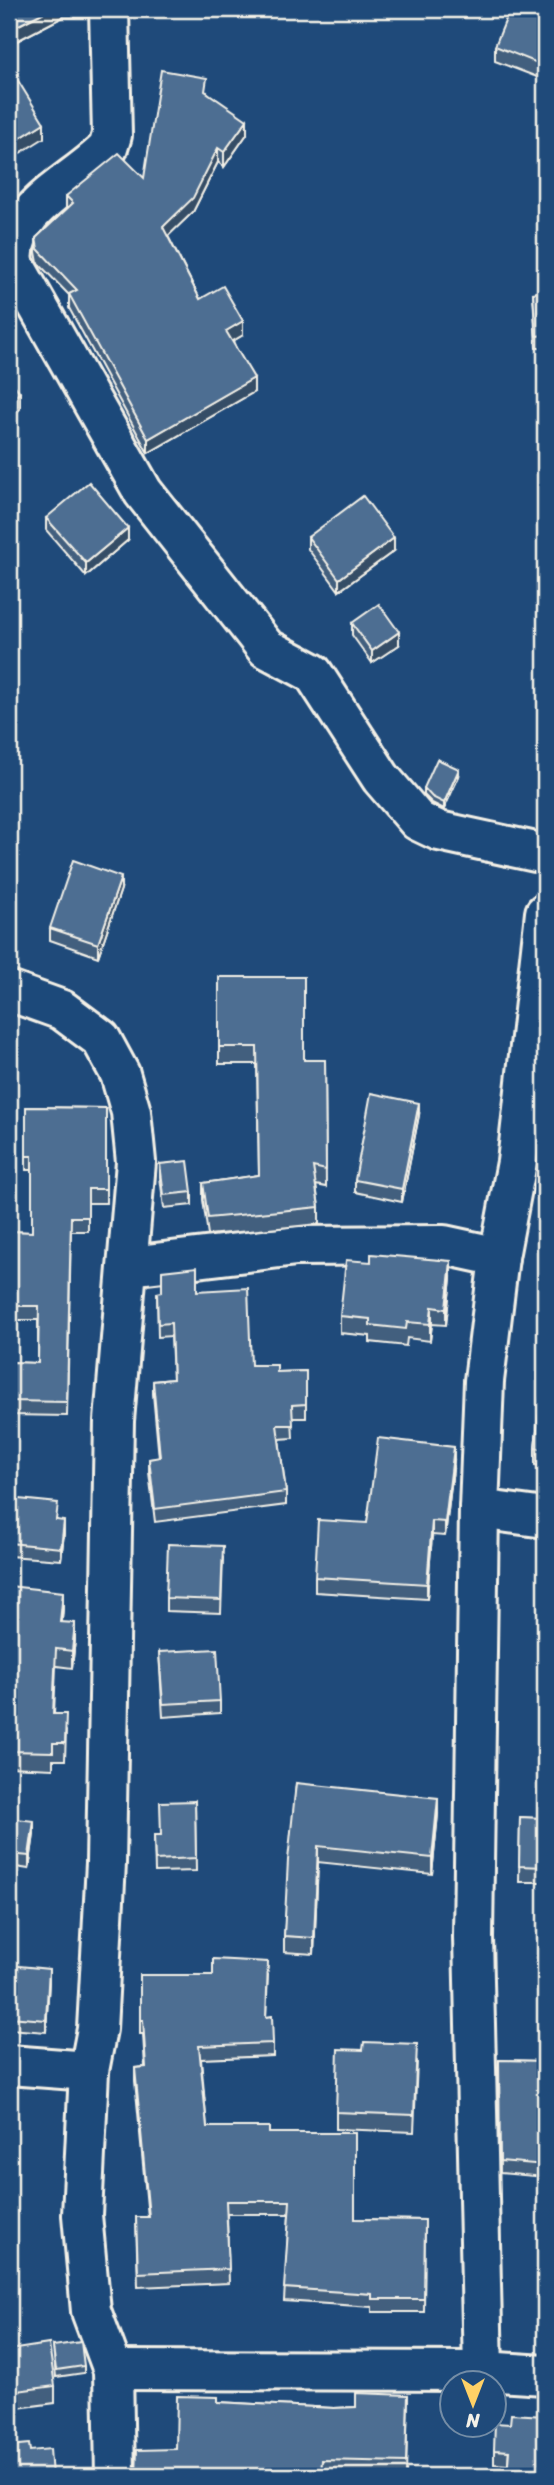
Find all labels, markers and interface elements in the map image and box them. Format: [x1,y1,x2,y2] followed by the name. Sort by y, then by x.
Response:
[438,2370,508,2440] north arrow
[466,2404,481,2437] text: N

